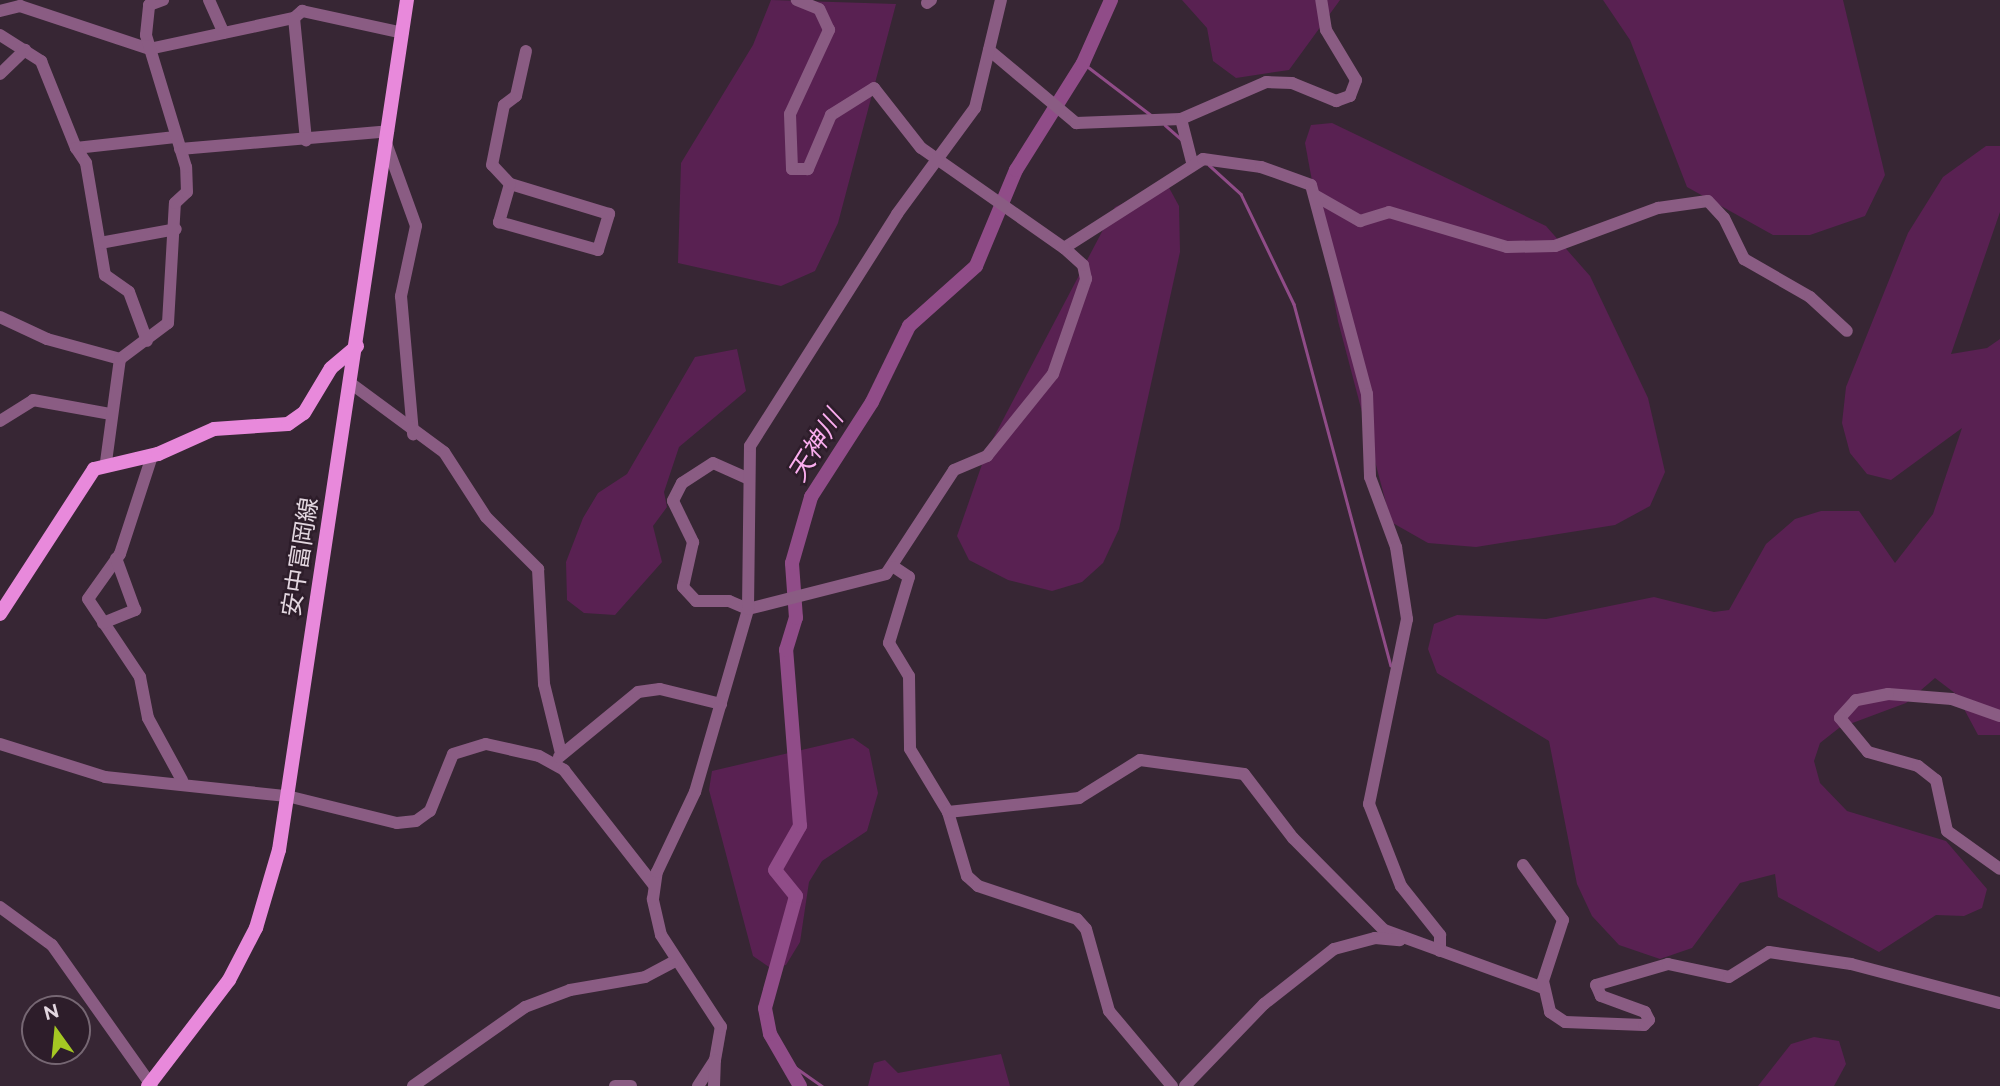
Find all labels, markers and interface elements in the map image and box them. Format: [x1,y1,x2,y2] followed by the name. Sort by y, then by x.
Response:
[782,405,850,487] water label: 天神川
[276,495,324,619] street label: 安中富岡線
[21,995,91,1065] north arrow
[41,999,61,1024] text: N

